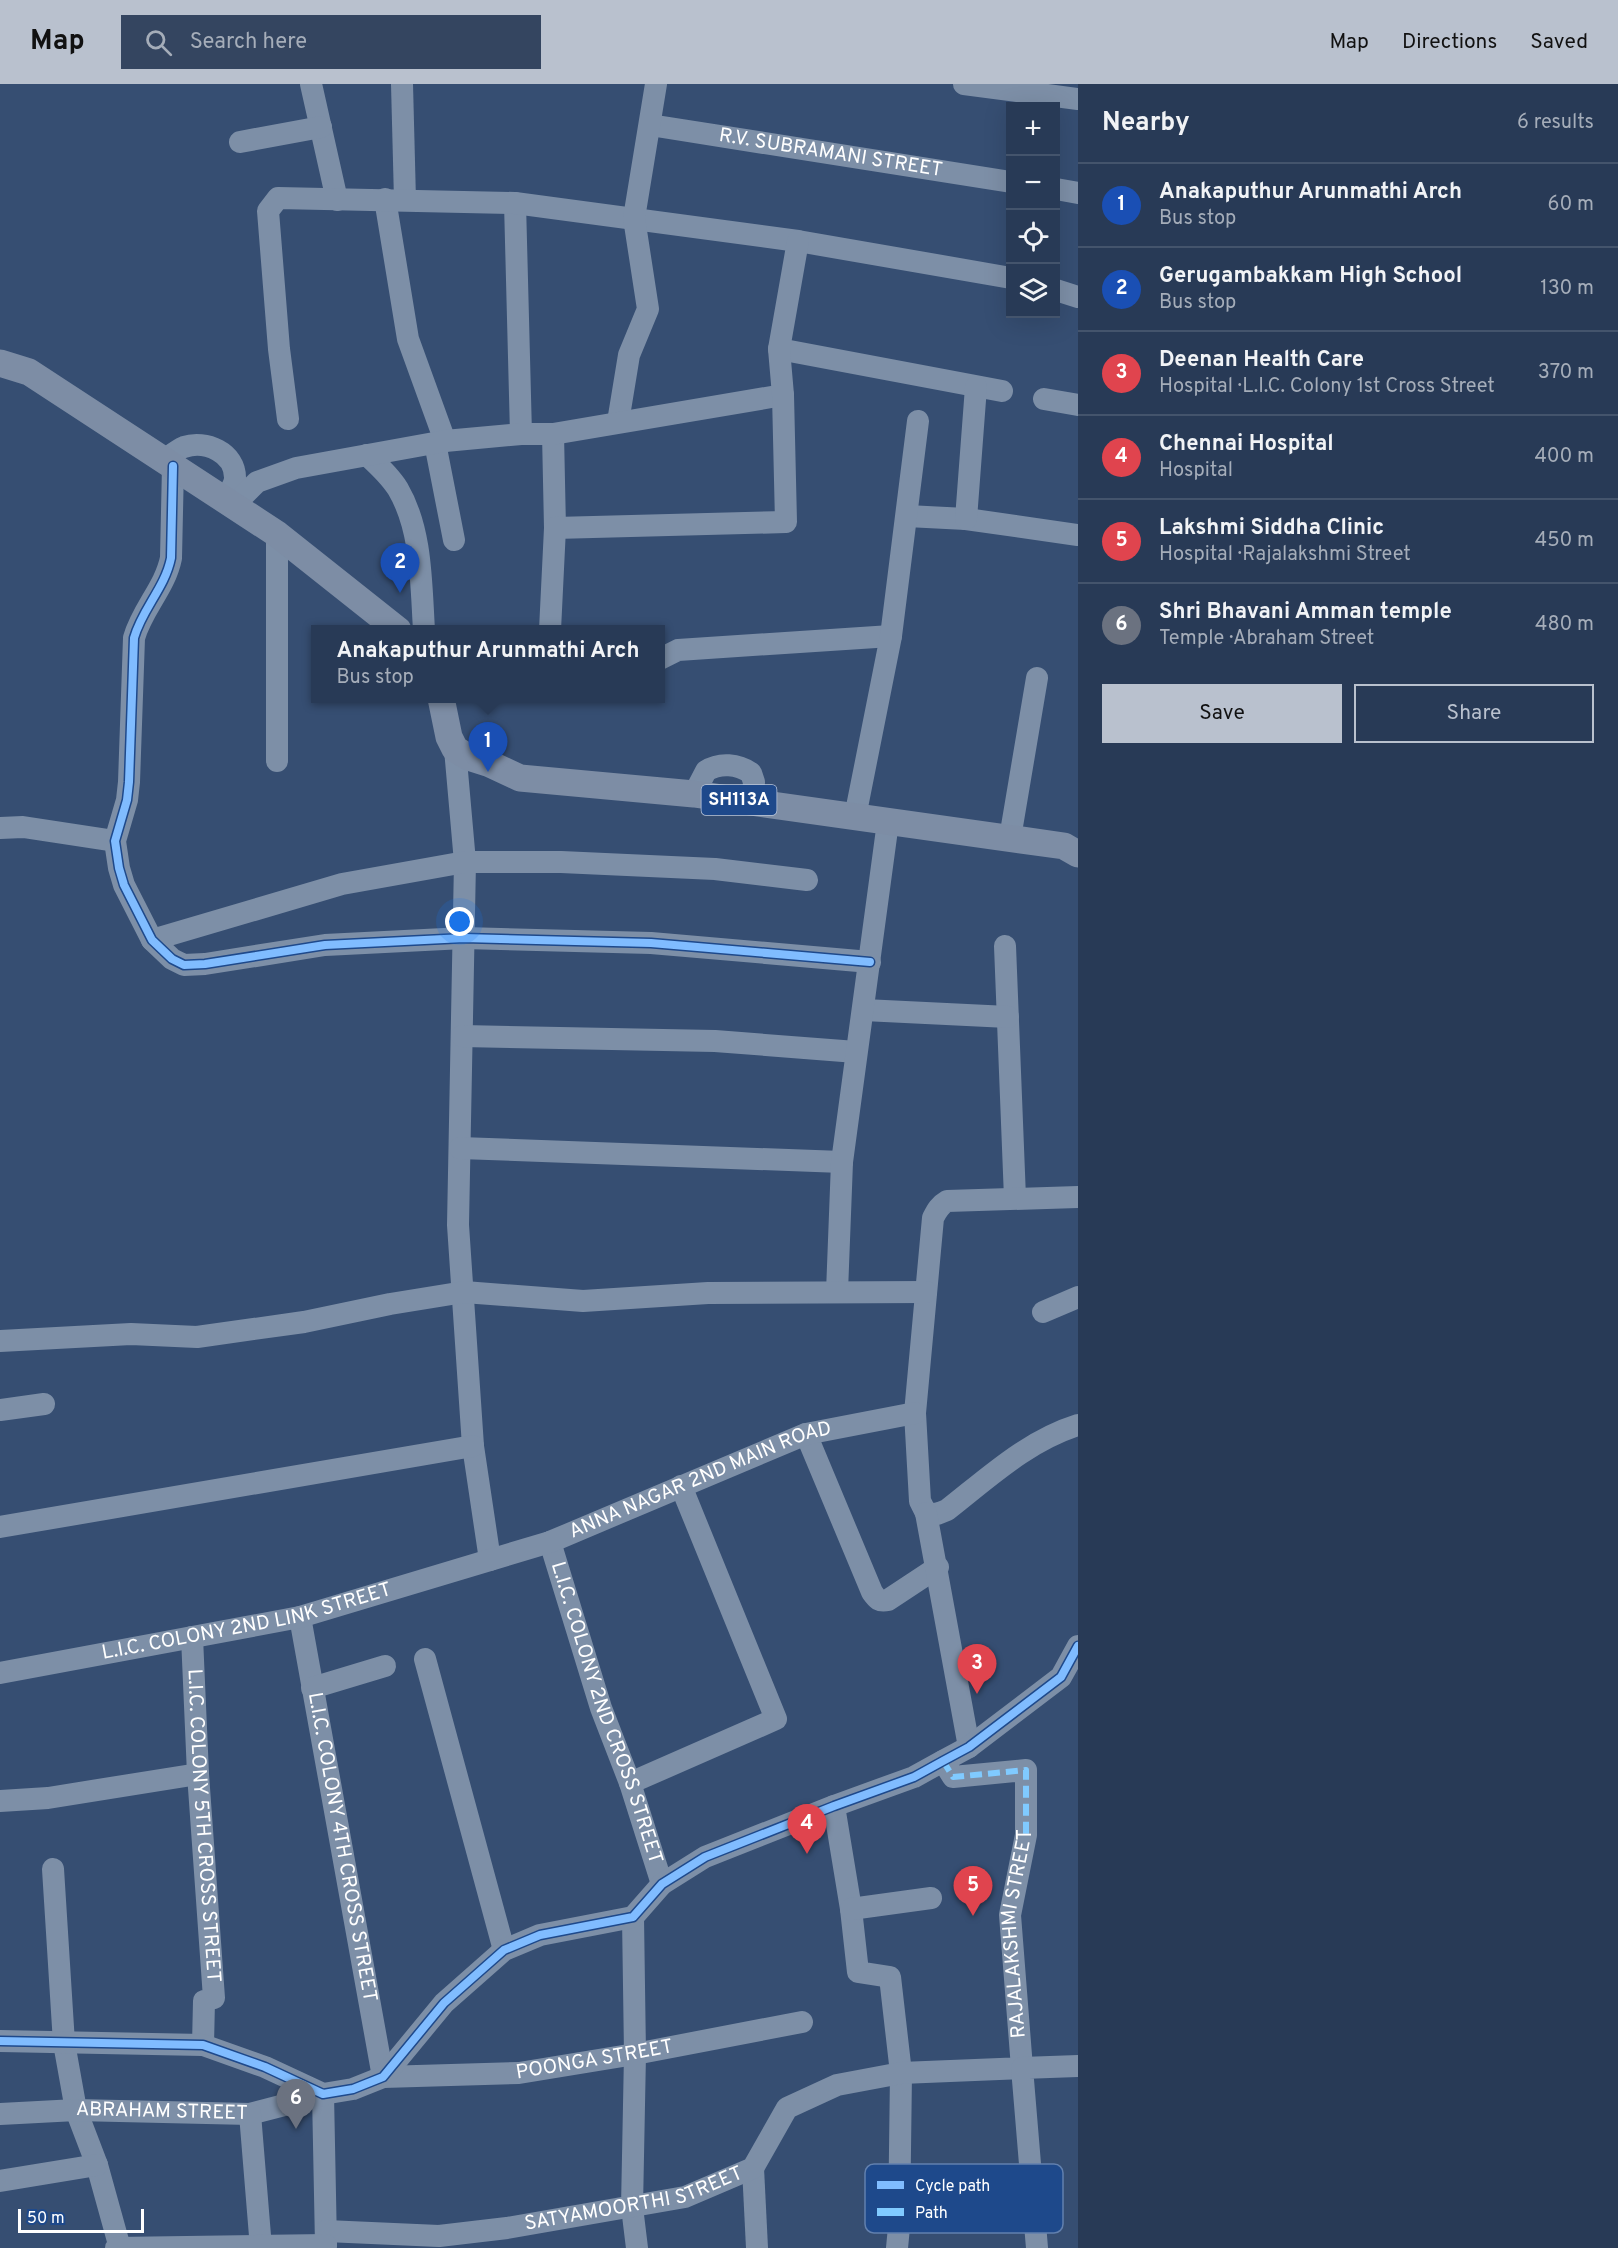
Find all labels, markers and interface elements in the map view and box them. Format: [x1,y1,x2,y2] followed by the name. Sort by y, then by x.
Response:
[121,15,541,69] search box
[30,24,85,60] text: Map
[142,26,175,59] icon: search
[190,29,307,56] text: Search here
[1329,29,1369,56] text: Map
[1402,29,1497,56] text: Directions
[1530,29,1588,56] text: Saved
[1006,102,1060,318] map controls
[1006,102,1060,156] button: +
[1102,107,1190,140] text: Nearby
[1517,110,1594,136] text: 6 results
[717,123,944,184] street label: R.V. SUBRAMANI STREET
[1006,156,1060,210] button: −
[1159,179,1462,206] text: Anakaputhur Arunmathi Arch
[1118,192,1126,218] text: 1
[1548,192,1594,218] text: 60 m
[1159,206,1236,232] text: Bus stop
[1006,210,1060,264] button: locate
[1159,263,1462,290] text: Gerugambakkam High School
[1006,264,1060,318] button: layers
[1115,276,1128,302] text: 2
[1540,276,1594,302] text: 130 m
[1159,290,1236,316] text: Bus stop
[1159,347,1364,374] text: Deenan Health Care
[1116,360,1128,386] text: 3
[1538,360,1594,386] text: 370 m
[1159,374,1495,400] text: Hospital · L.I.C. Colony 1st Cross Street
[1159,431,1334,458] text: Chennai Hospital
[1115,444,1128,470] text: 4
[1534,444,1594,470] text: 400 m
[1159,458,1233,484] text: Hospital
[1159,515,1384,542] text: Lakshmi Siddha Clinic
[1115,528,1128,554] text: 5
[1535,528,1594,554] text: 450 m
[1159,542,1411,568] text: Hospital · Rajalakshmi Street
[380,544,420,593] pin: 2
[1159,599,1452,626] text: Shri Bhavani Amman temple
[1115,612,1128,638] text: 6
[1535,612,1594,638] text: 480 m
[311,625,665,703] popup
[1159,626,1374,652] text: Temple · Abraham Street
[337,638,639,665] text: Anakaputhur Arunmathi Arch
[337,665,414,691] text: Bus stop
[1102,684,1342,743] button: Save
[1354,684,1594,743] button: Share
[468,722,508,772] pin: 1
[702,785,777,815] road number: SH113A
[445,907,474,936] your location
[565,1416,834,1545] street label: ANNA NAGAR 2ND MAIN ROAD
[544,1559,668,1867] street label: L.I.C. COLONY 2ND CROSS STREET
[100,1577,395,1667] street label: L.I.C. COLONY 2ND LINK STREET
[958,1644,996,1694] pin: 3
[180,1668,226,1984] street label: L.I.C. COLONY 5TH CROSS STREET
[301,1690,382,2004] street label: L.I.C. COLONY 4TH CROSS STREET
[788,1804,826,1854] pin: 4
[997,1829,1039,2039] street label: RAJALAKSHMI STREET
[954,1866,992,1916] pin: 5
[514,2034,675,2086] street label: POONGA STREET
[276,2080,316,2129] pin: 6
[76,2097,248,2127] street label: ABRAHAM STREET
[523,2161,747,2238] street label: SATYAMOORTHI STREET
[865,2164,1063,2233] legend
[915,2177,990,2197] text: Cycle path
[915,2204,948,2224] text: Path
[18,2206,144,2234] scale bar
[27,2209,65,2229] text: 50 m

